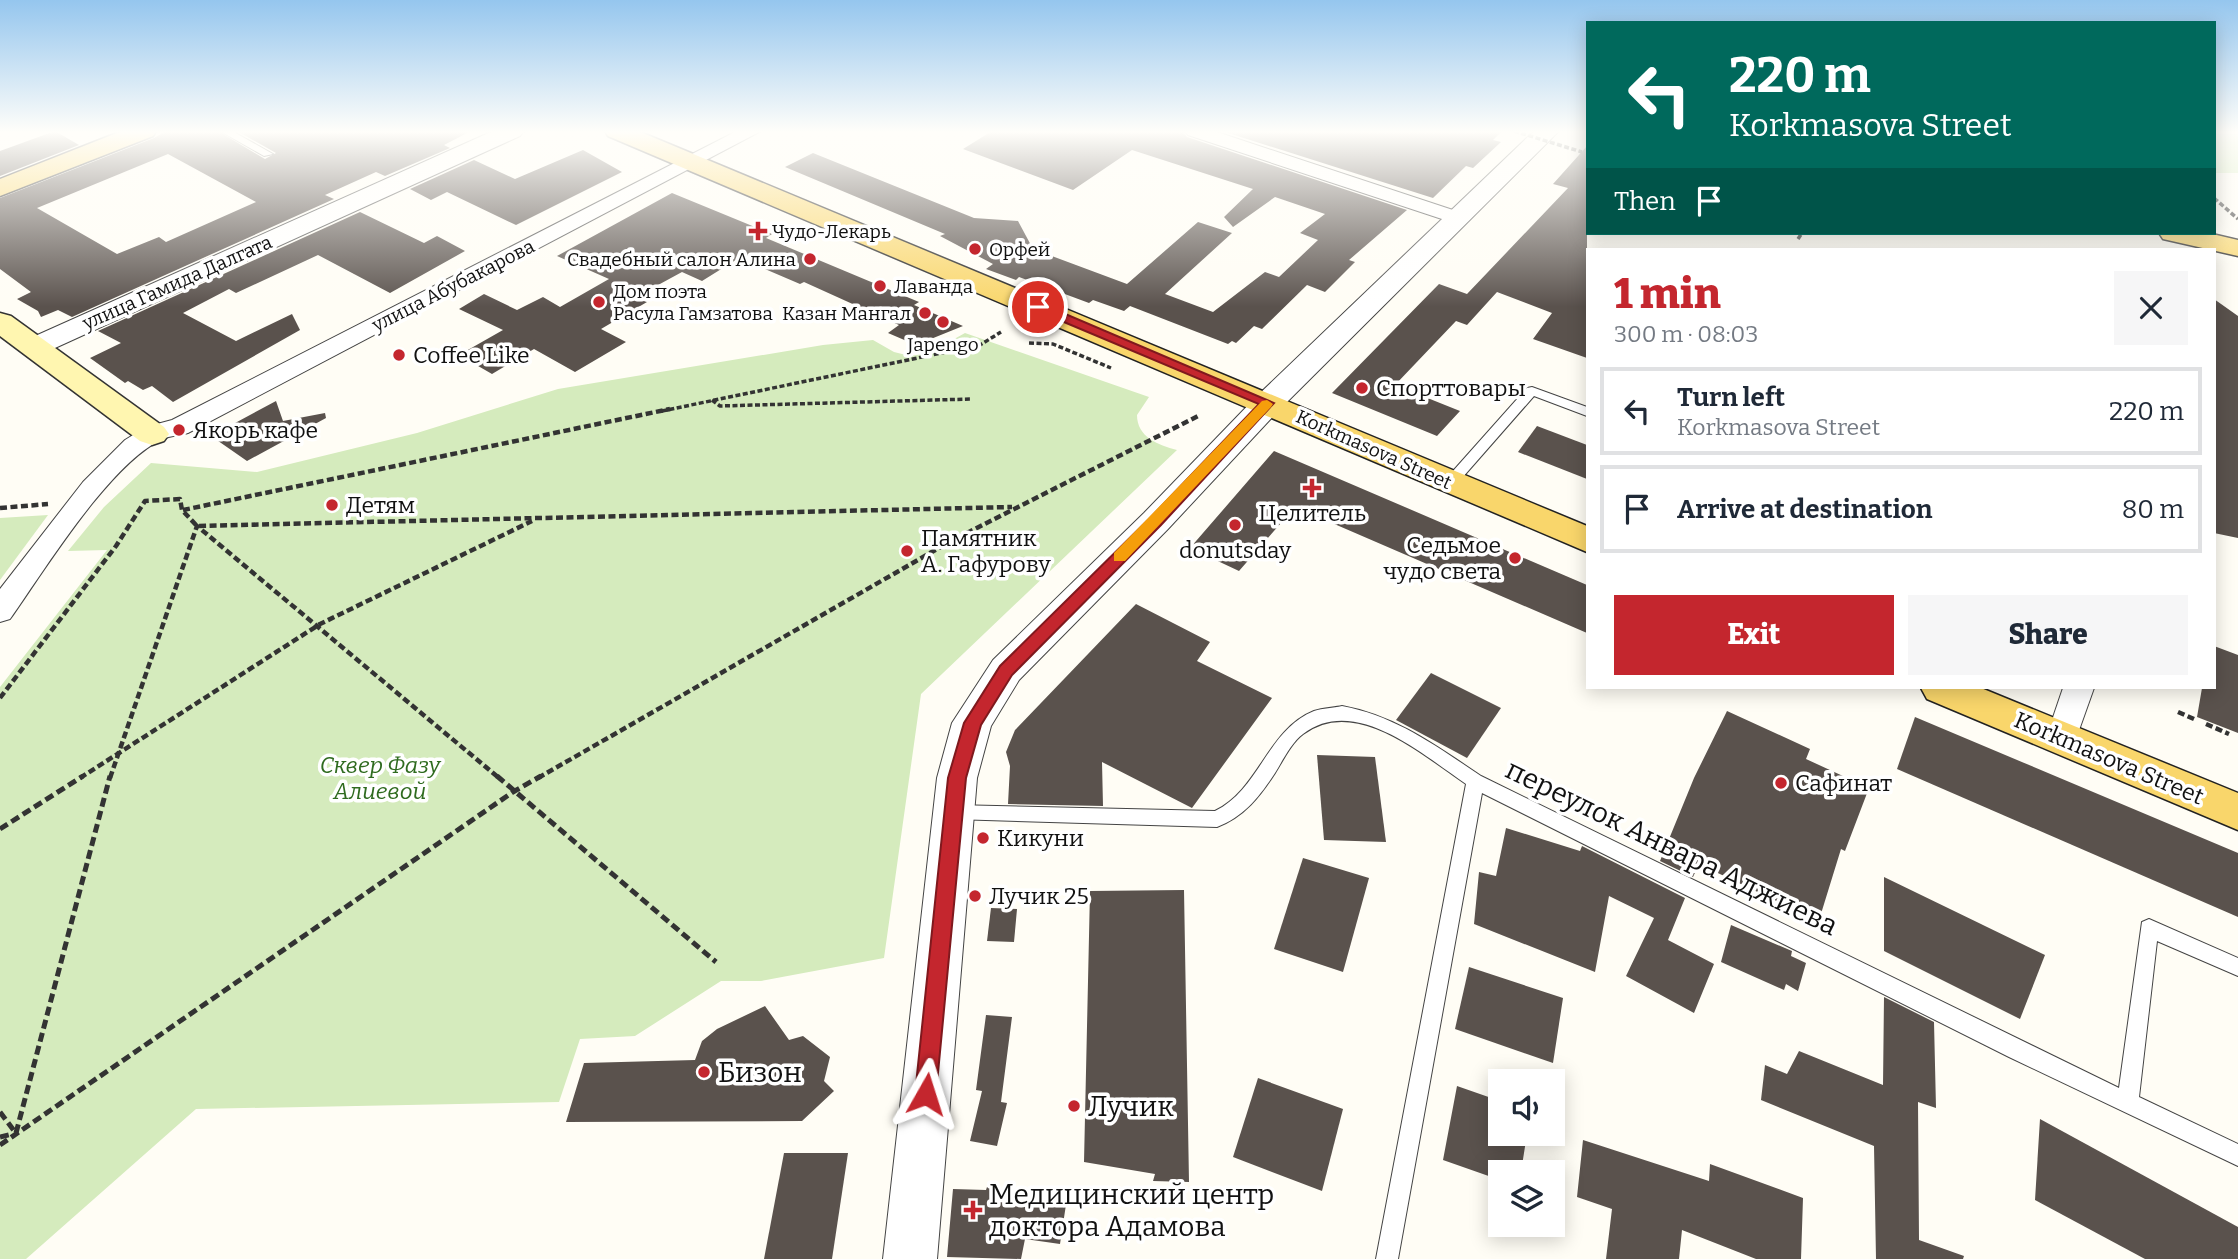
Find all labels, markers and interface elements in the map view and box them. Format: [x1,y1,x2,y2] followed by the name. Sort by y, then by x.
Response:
[1729,46,1871,105] text: 220 m
[1614,49,1705,140] icon: left
[1729,106,2011,144] text: Korkmasova Street
[1690,182,1728,220] icon: arrive
[1614,186,1676,217] text: Then
[772,220,891,243] place label: Чудо-Лекарь
[750,223,766,239] marker: Чудо-Лекарь
[78,230,276,335] street label: улица Гамида Далгата
[367,234,539,337] street label: улица Абубакарова
[989,238,1050,261] place label: Орфей
[967,241,983,257] marker: Орфей
[567,248,797,271] place label: Свадебный салон Алина
[802,251,818,267] marker: Свадебный салон Алина
[1614,269,1721,319] text: 1 min
[2114,271,2188,345] button: close
[894,275,974,298] place label: Лаванда
[1008,277,1068,337] pin
[872,278,888,294] marker: Лаванда
[613,280,774,325] place label: Дом поэта Расула Гамзатова
[1019,288,1057,326] icon: arrive
[591,294,607,310] marker: Дом поэта Расула Гамзатова
[782,302,911,325] place label: Казан Мангал
[917,305,933,321] marker: Казан Мангал
[935,314,951,330] marker: Japengo
[1614,320,1758,348] text: 300 m · 08:03
[906,333,979,356] place label: Japengo
[413,341,530,369] place label: Coffee Like
[391,347,407,363] marker: Coffee Like
[1376,374,1526,402] place label: Спорттовары
[1354,380,1370,396] marker: Спорттовары
[1677,382,1785,413] text: Turn left
[1618,392,1656,430] icon: left
[2109,396,2184,427] text: 220 m
[1293,405,1455,494] street label: Korkmasova Street
[1677,413,1880,441] text: Korkmasova Street
[193,416,318,444] place label: Якорь кафе
[171,422,187,438] marker: Якорь кафе
[1304,480,1320,496] marker: Целитель
[1618,490,1656,528] icon: arrive
[346,491,415,519] place label: Детям
[1677,494,1932,525] text: Arrive at destination
[2122,494,2184,525] text: 80 m
[324,497,340,513] marker: Детям
[1258,499,1366,527] place label: Целитель
[1227,517,1243,533] marker: donutsday
[921,524,1051,578] place label: Памятник А. Гафурову
[1382,531,1501,585] place label: Седьмое чудо света
[1179,536,1292,564] place label: donutsday
[899,543,915,559] marker: Памятник А. Гафурову
[1507,550,1523,566] marker: Седьмое чудо света
[1614,595,1894,675] button: Exit
[1908,595,2188,675] button: Share
[2010,705,2208,811] street label: Korkmasova Street
[320,751,442,805] park label: Сквер Фазу Алиевой
[1500,753,1843,942] street label: переулок Анвара Аджиева
[1795,769,1892,797] place label: Сафинат
[1773,775,1789,791] marker: Сафинат
[997,824,1084,852] place label: Кикуни
[975,830,991,846] marker: Кикуни
[989,882,1089,910] place label: Лучик 25
[967,888,983,904] marker: Лучик 25
[718,1056,802,1089] place label: Бизон
[889,1057,963,1131] position arrow
[696,1064,712,1080] marker: Бизон
[1488,1069,1565,1237] map controls
[1488,1069,1565,1146] button: sound
[1088,1090,1174,1123] place label: Лучик
[1066,1098,1082,1114] marker: Лучик
[1488,1160,1565,1237] button: layers
[989,1178,1274,1243] place label: Медицинский центр доктора Адамова
[963,1200,983,1220] marker: Медицинский центр доктора Адамова

